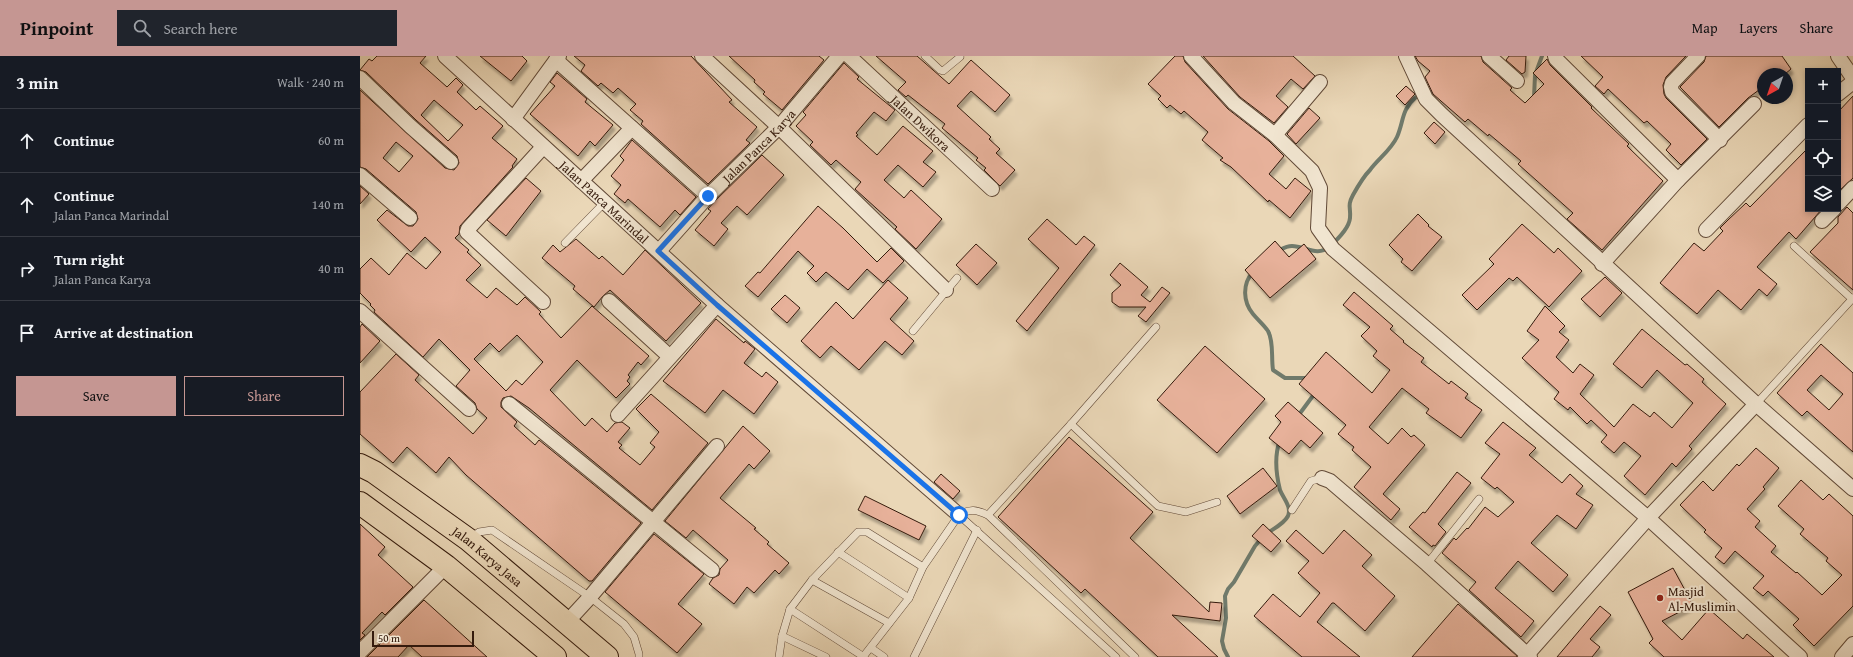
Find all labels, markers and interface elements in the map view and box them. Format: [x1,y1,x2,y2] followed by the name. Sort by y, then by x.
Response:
[117,10,397,46] search box
[20,14,93,42] text: Pinpoint
[131,17,153,39] icon: search
[163,18,237,39] text: Search here
[1692,18,1718,38] text: Map
[1740,18,1778,38] text: Layers
[1800,18,1833,38] text: Share
[1757,68,1793,104] north arrow
[1805,68,1841,212] map controls
[1805,68,1841,104] button: +
[16,70,58,95] text: 3 min
[277,73,344,92] text: Walk · 240 m
[885,89,955,156] street label: Jalan Dwikora
[716,104,800,188] street label: Jalan Panca Karya
[1805,104,1841,140] button: −
[16,130,38,152] icon: ahead
[54,130,115,151] text: Continue
[318,131,344,150] text: 60 m
[1805,140,1841,176] button: locate
[554,155,654,248] street label: Jalan Panca Marindal
[1805,176,1841,212] button: layers
[54,185,115,206] text: Continue
[699,187,717,205] route end
[16,194,38,216] icon: ahead
[312,195,344,214] text: 140 m
[54,206,169,225] text: Jalan Panca Marindal
[54,249,125,270] text: Turn right
[16,258,38,280] icon: right
[318,259,344,278] text: 40 m
[54,270,151,289] text: Jalan Panca Karya
[16,322,38,344] icon: arrive
[54,322,193,343] text: Arrive at destination
[16,376,176,416] button: Save
[184,376,344,416] button: Share
[950,506,968,524] route start
[447,520,527,592] street label: Jalan Karya Jasa
[1668,582,1736,616] place label: Masjid Al-Muslimin
[1655,593,1665,603] marker: Masjid Al-Muslimin
[372,629,474,648] scale bar
[378,630,400,646] text: 50 m

